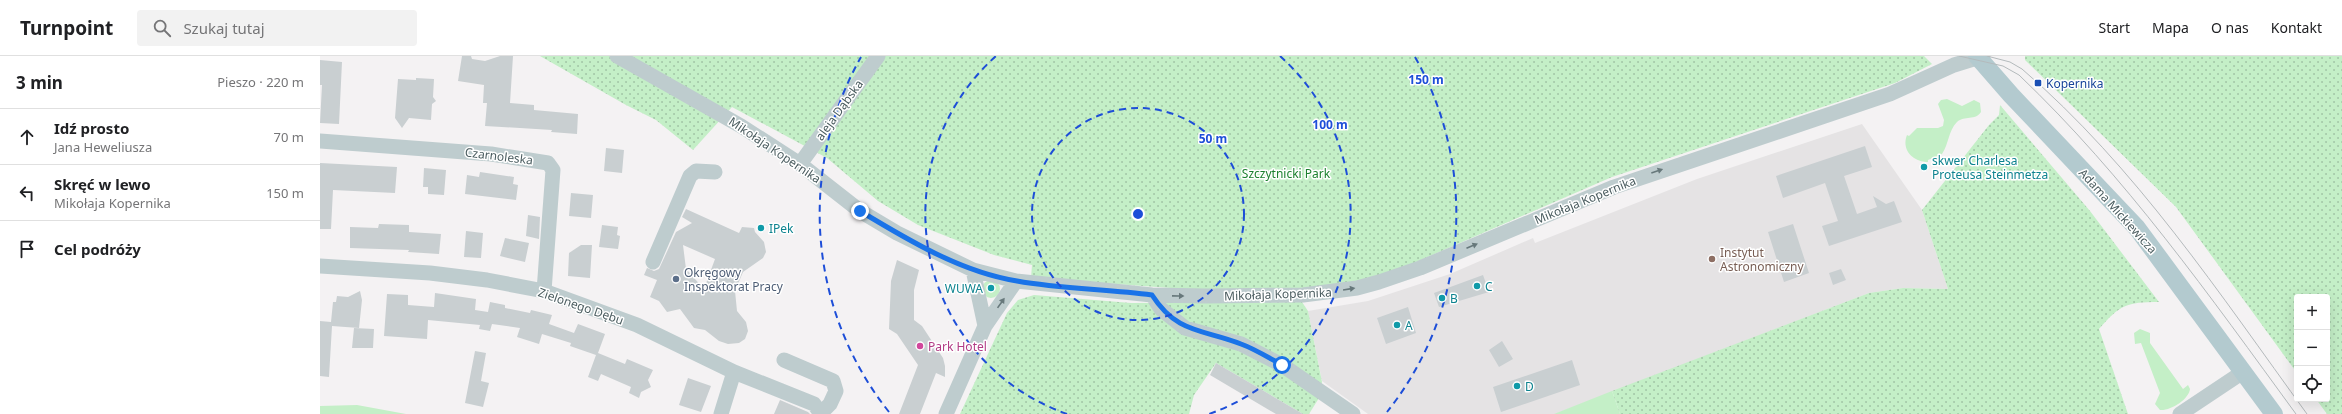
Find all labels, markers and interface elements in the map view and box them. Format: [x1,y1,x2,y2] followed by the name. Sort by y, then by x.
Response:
[137,10,417,46] search box
[20,15,113,41] text: Turnpoint
[151,17,173,39] icon: search
[183,18,265,38] text: Szukaj tutaj
[2099,18,2130,37] text: Start
[2152,18,2189,37] text: Mapa
[2211,18,2249,37] text: O nas
[2271,18,2322,37] text: Kontakt
[16,71,63,94] text: 3 min
[1408,71,1444,88] text: 150 m
[217,73,304,91] text: Pieszo · 220 m
[2046,75,2103,92] place label: Kopernika
[811,76,867,144] street label: aleja Dąbska
[2033,78,2043,88] marker: Kopernika
[726,113,824,187] street label: Mikołaja Kopernika
[1312,116,1348,133] text: 100 m
[54,118,129,138] text: Idź prosto
[16,126,38,148] icon: ahead
[274,128,304,146] text: 70 m
[1199,130,1227,147] text: 50 m
[54,138,152,156] text: Jana Heweliusza
[464,143,534,169] street label: Czarnoleska
[1932,152,2048,183] place label: skwer Charlesa Proteusa Steinmetza
[1919,162,1929,172] marker: skwer Charlesa Proteusa Steinmetza
[1242,165,1331,182] park label: Szczytnicki Park
[2075,165,2161,257] street label: Adama Mickiewicza
[1651,168,1663,174] one-way arrow
[1532,172,1638,228] street label: Mikołaja Kopernika
[54,174,151,194] text: Skręć w lewo
[16,182,38,204] icon: left
[266,184,304,202] text: 150 m
[54,194,171,212] text: Mikołaja Kopernika
[851,202,869,220] route end
[1131,207,1145,221] centre of rings
[769,220,794,237] place label: IPek
[756,223,766,233] marker: IPek
[16,238,38,260] icon: arrive
[54,239,141,259] text: Cel podróży
[1466,243,1478,249] one-way arrow
[1720,244,1805,275] place label: Instytut Astronomiczny
[1707,254,1717,264] marker: Instytut Astronomiczny
[684,264,784,295] place label: Okręgowy Inspektorat Pracy
[671,274,681,284] marker: Okręgowy Inspektorat Pracy
[1485,278,1493,295] place label: C
[945,280,983,297] place label: WUWA
[1472,281,1482,291] marker: C
[536,283,626,329] street label: Zielonego Dębu
[986,283,996,293] marker: WUWA
[1224,284,1332,304] street label: Mikołaja Kopernika
[1343,286,1355,292] one-way arrow
[1450,290,1458,307] place label: B
[1172,293,1185,299] one-way arrow
[1437,293,1447,303] marker: B
[2294,294,2330,402] map controls
[2294,294,2330,330] button: +
[997,298,1005,309] one-way arrow
[1405,317,1413,334] place label: A
[1392,320,1402,330] marker: A
[2294,330,2330,366] button: −
[928,338,987,355] place label: Park Hotel
[915,341,925,351] marker: Park Hotel
[1273,356,1291,374] route start
[2294,366,2330,402] button: locate
[1525,378,1534,395] place label: D
[1512,381,1522,391] marker: D

